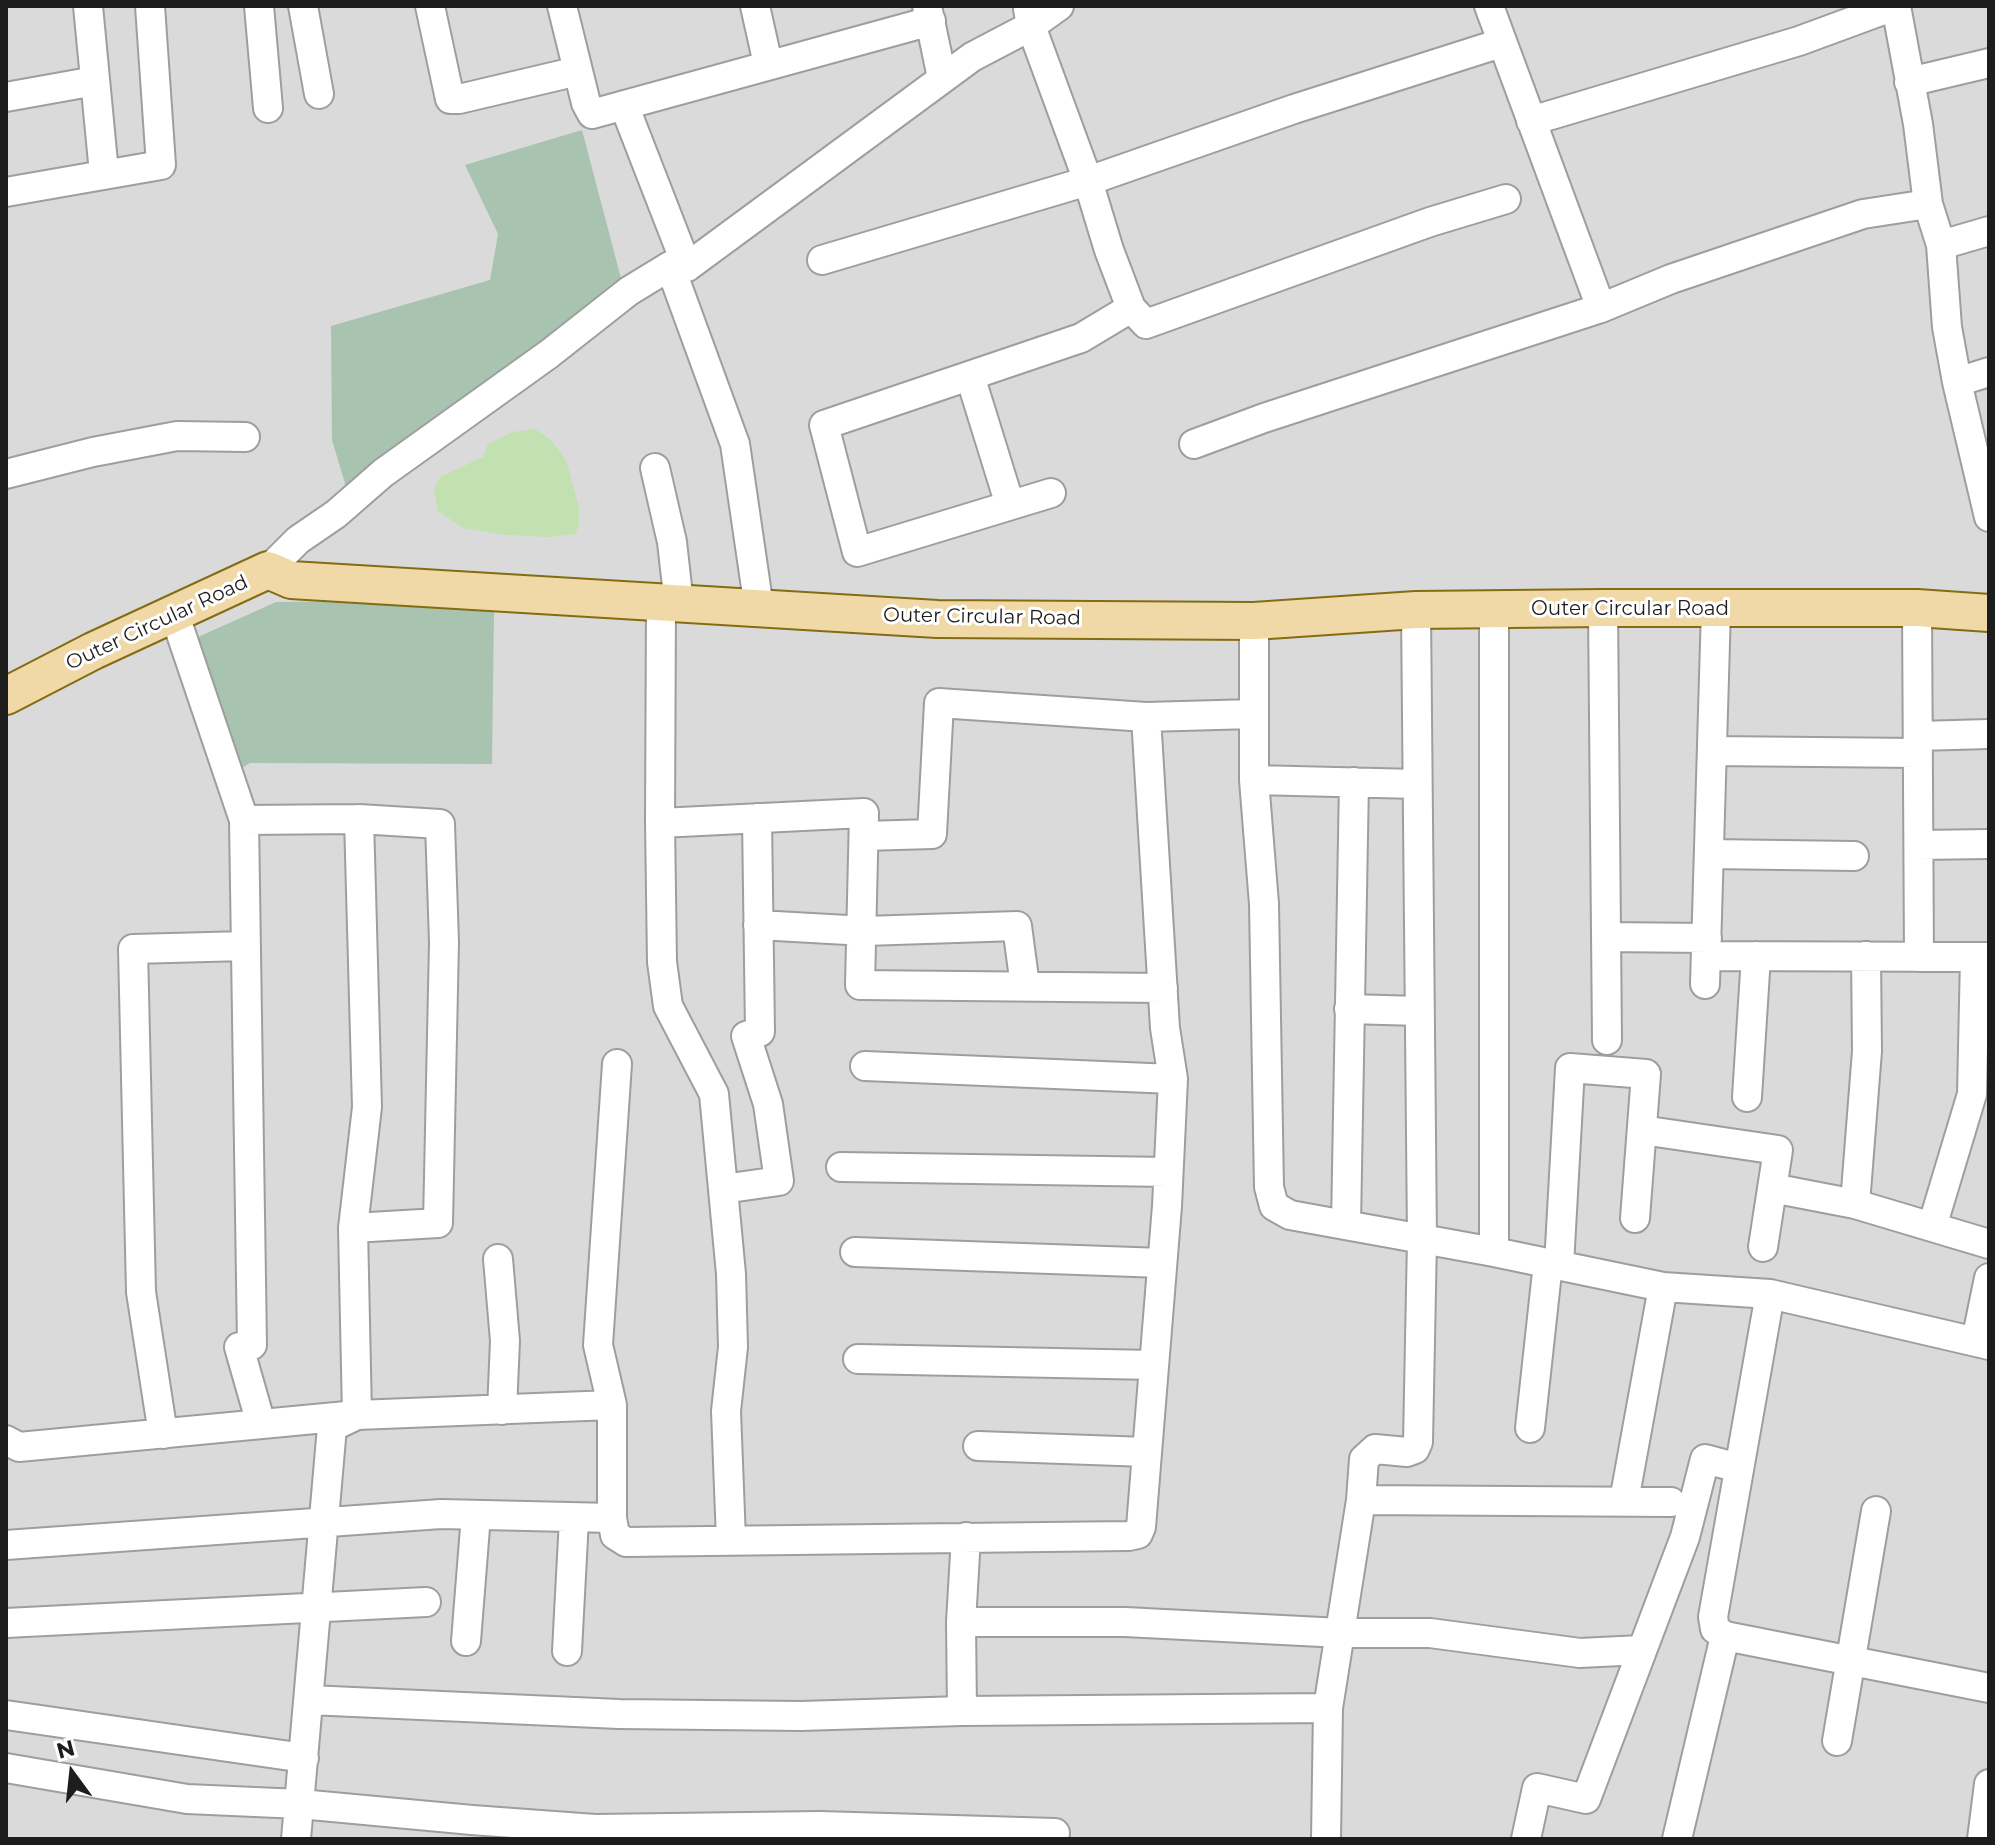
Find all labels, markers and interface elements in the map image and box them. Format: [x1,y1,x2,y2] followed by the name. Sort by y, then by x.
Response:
[62,570,252,676] street label: Outer Circular Road
[1531,597,1729,621] street label: Outer Circular Road
[883,603,1081,631] street label: Outer Circular Road
[32,1733,112,1813] north arrow
[54,1734,78,1765] text: N

